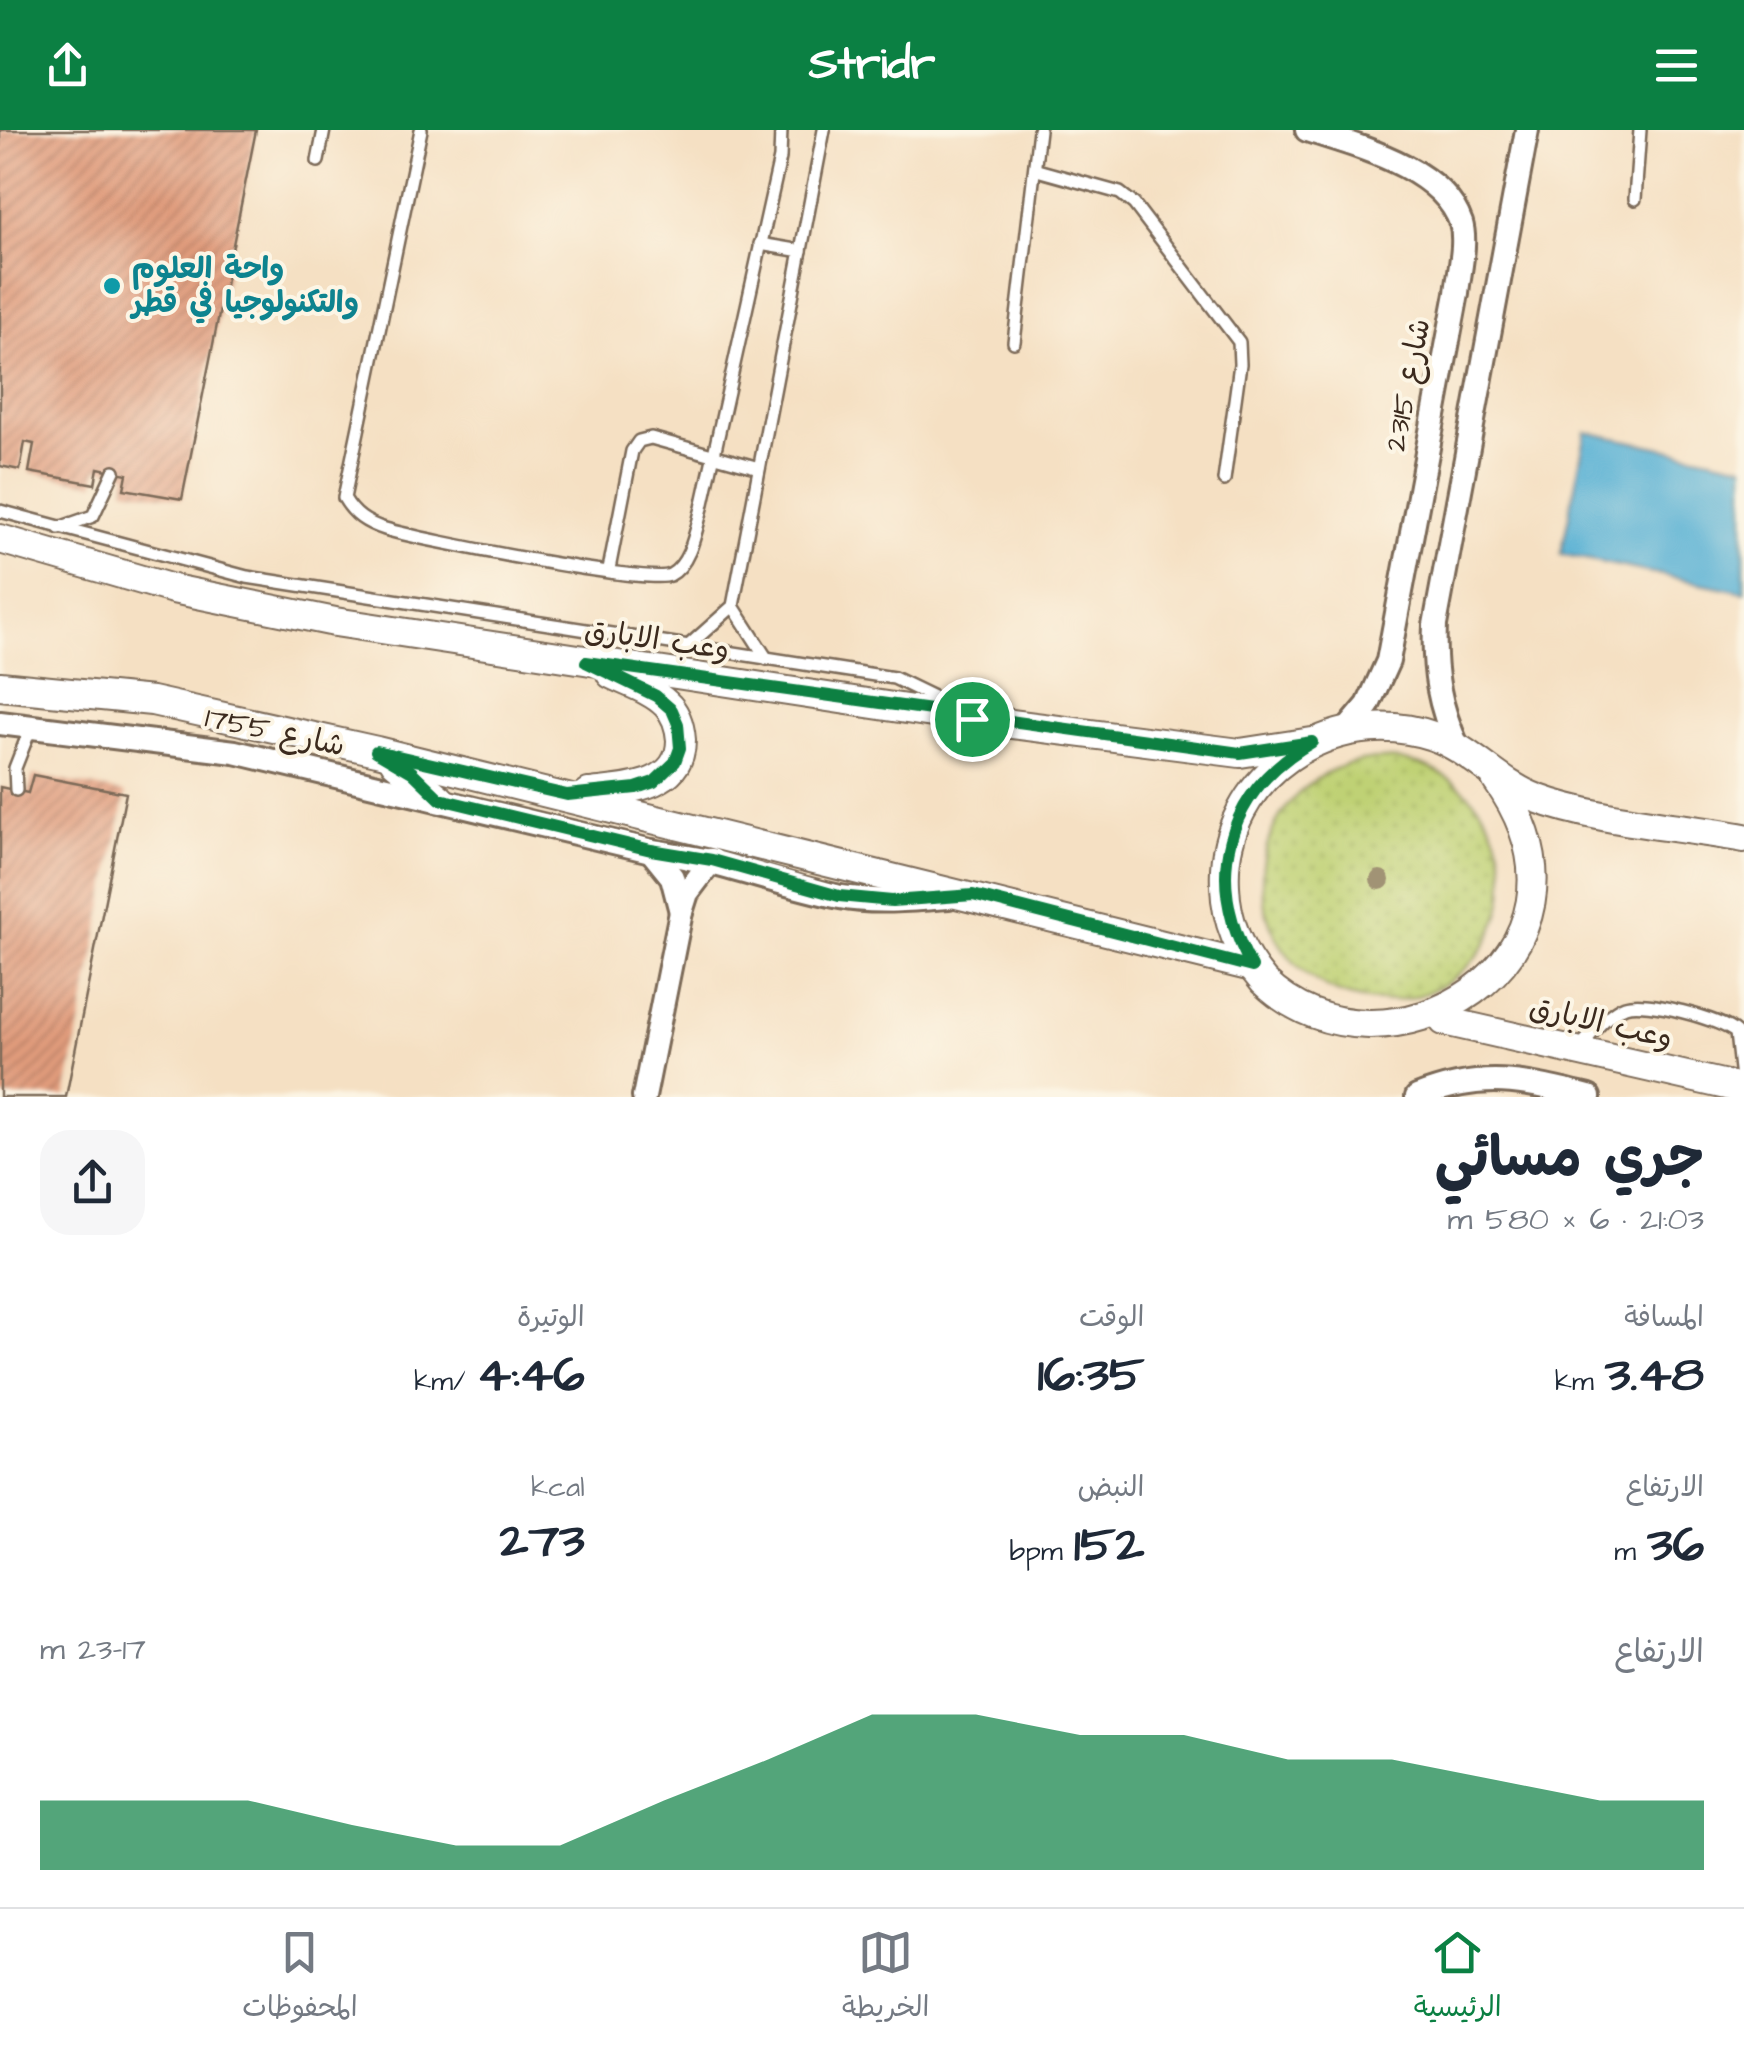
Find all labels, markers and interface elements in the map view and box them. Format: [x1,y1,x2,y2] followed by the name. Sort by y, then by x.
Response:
[809,34,935,96] text: Stridr
[40,38,95,93] icon: share
[1649,38,1704,93] icon: menu
[129,248,359,324] place label: واحة العلوم والتكنولوجيا في قطر
[101,275,123,297] marker: واحة العلوم والتكنولوجيا في قطر
[1375,315,1441,455] street label: شارع 2315
[582,609,732,671] street label: وعب الابارق
[930,677,1015,762] pin
[945,692,1000,747] icon: arrive
[201,697,349,767] street label: شارع 1755
[1525,986,1677,1060] street label: وعب الابارق
[1435,1121,1704,1197] text: جري مسائي
[40,1130,145,1235] button: share
[1448,1197,1704,1242] text: 21:03 · 6 × 580 m
[517,1298,585,1337] text: الوتيرة
[1079,1298,1144,1337] text: الوقت
[1624,1298,1704,1337] text: المسافة
[477,1341,585,1410] text: 4:46
[1037,1341,1144,1410] text: 16:35
[1605,1341,1704,1410] text: 3.48
[414,1362,477,1401] text: /km
[1555,1362,1605,1401] text: km
[531,1468,585,1507] text: kcal
[1077,1468,1144,1507] text: النبض
[1625,1468,1704,1507] text: الارتفاع
[500,1507,585,1576] text: 273
[1074,1511,1144,1580] text: 152
[1647,1511,1704,1580] text: 36
[1010,1532,1074,1571] text: bpm
[1614,1532,1647,1571] text: m
[40,1627,146,1672] text: 17–23 m
[1614,1630,1704,1675] text: الارتفاع
[242,1925,358,2031] tab: المحفوظات
[842,1925,929,2031] tab: الخريطة
[1414,1925,1502,2031] tab: الرئيسية

